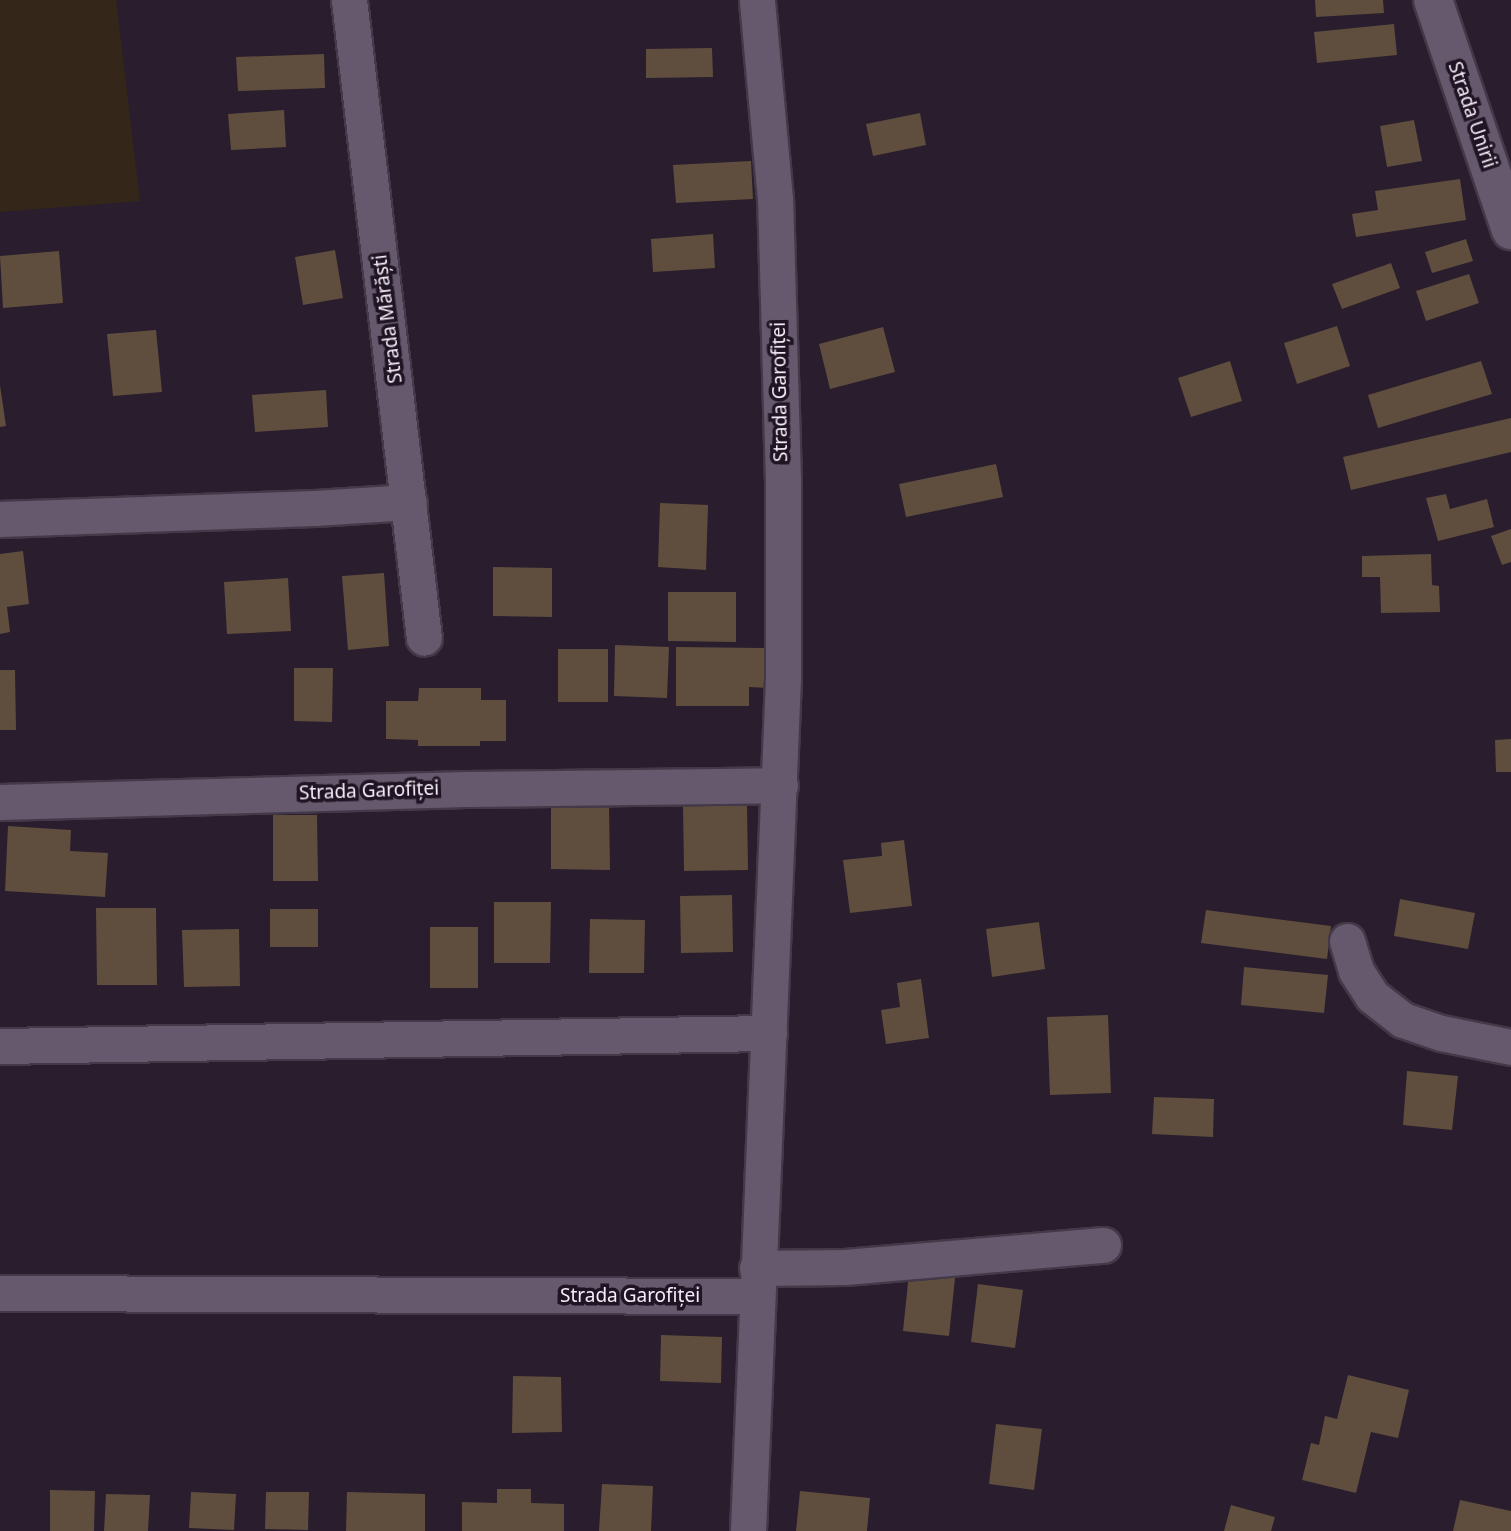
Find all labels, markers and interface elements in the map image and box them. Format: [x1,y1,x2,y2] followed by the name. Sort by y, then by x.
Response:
[1443,59,1501,171] street label: Strada Unirii
[369,253,407,385] street label: Strada Mărăști
[767,322,793,462] street label: Strada Garofiței
[299,777,439,805] street label: Strada Garofiței
[560,1285,700,1307] street label: Strada Garofiței

